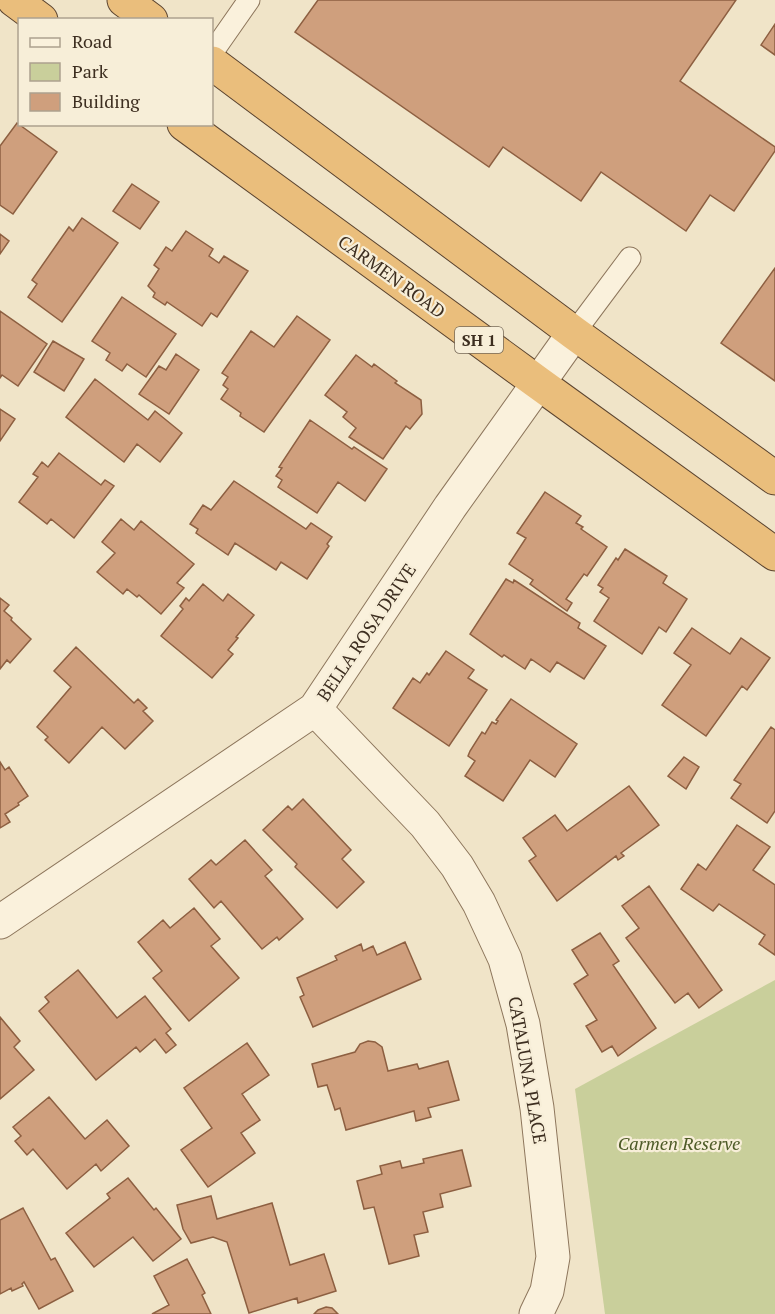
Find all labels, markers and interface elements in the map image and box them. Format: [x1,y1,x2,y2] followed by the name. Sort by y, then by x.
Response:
[18,18,213,126] legend
[72,29,112,53] text: Road
[72,59,109,83] text: Park
[72,89,140,113] text: Building
[334,229,450,323] street label: CARMEN ROAD
[455,327,503,353] road number: SH 1
[311,558,421,706] street label: BELLA ROSA DRIVE
[503,994,553,1146] street label: CATALUNA PLACE
[618,1131,740,1155] park label: Carmen Reserve

